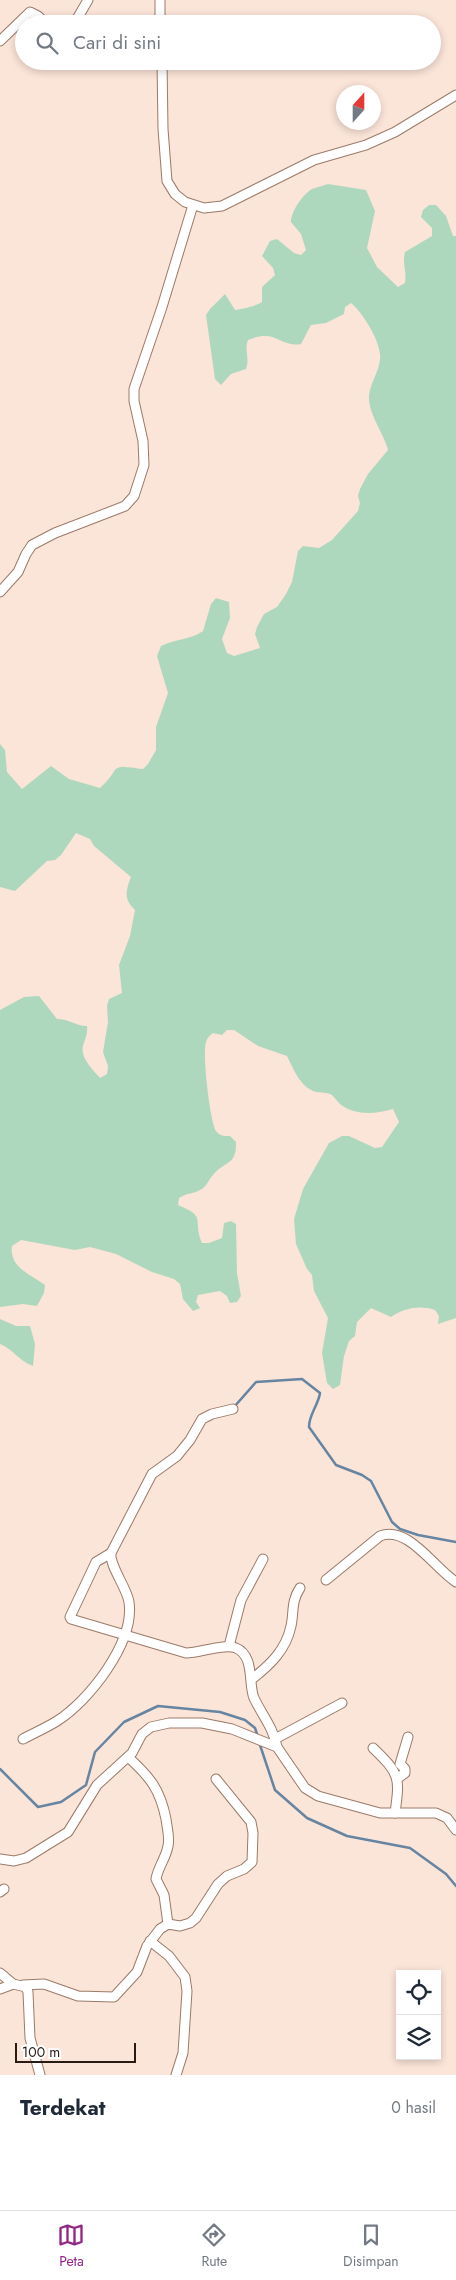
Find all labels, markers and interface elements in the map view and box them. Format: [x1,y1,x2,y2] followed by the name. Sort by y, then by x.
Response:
[15,15,441,70] search box
[33,29,61,57] icon: search
[73,29,161,56] text: Cari di sini
[336,85,381,130] north arrow
[396,1970,441,2060] map controls
[396,1970,441,2015] button: locate
[396,2015,441,2060] button: layers
[15,2040,136,2063] scale bar
[22,2042,60,2062] text: 100 m
[20,2093,105,2123] text: Terdekat
[391,2096,436,2119] text: 0 hasil
[57,2221,85,2271] tab: Peta
[200,2221,228,2271] tab: Rute
[343,2221,399,2271] tab: Disimpan

